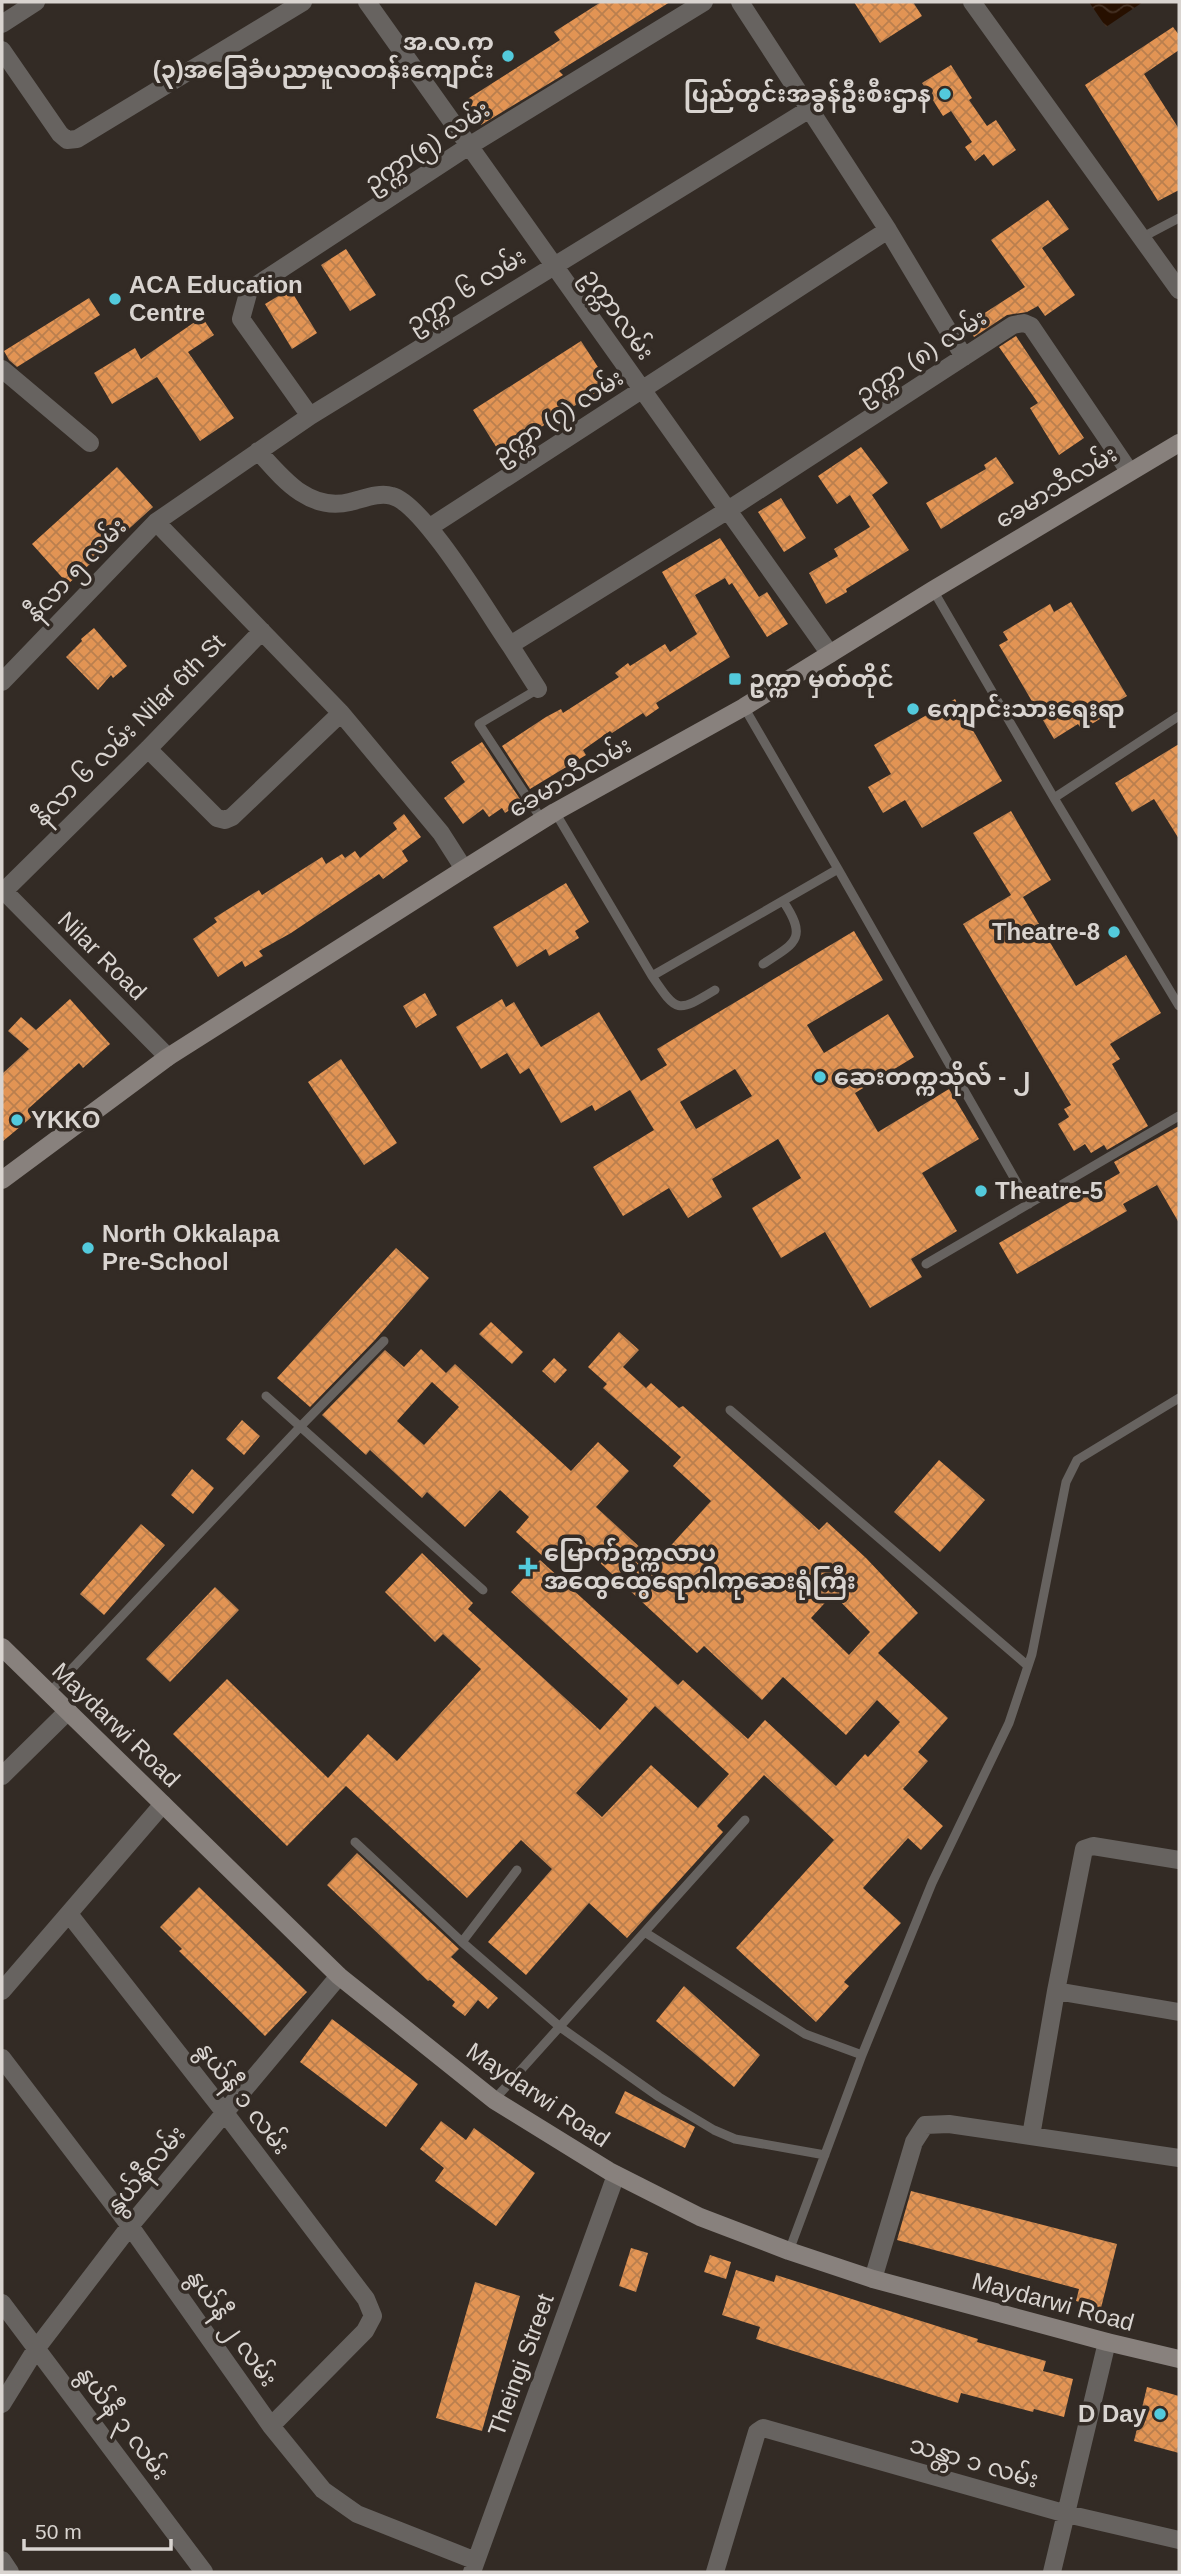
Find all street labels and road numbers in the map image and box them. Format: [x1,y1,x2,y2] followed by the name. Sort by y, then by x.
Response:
[358,93,498,201] street label: ဥက္ကာ(၅) လမ်း
[400,240,534,342] street label: ဥက္ကာ ၆ လမ်း
[572,262,661,368] street label: ဥက္ကာလမ်း
[849,302,994,413] street label: ဥက္ကာ (၈) လမ်း
[486,362,631,473] street label: ဥက္ကာ (၇) လမ်း
[989,438,1121,533] street label: ခေမာသီလမ်း
[18,511,136,631] street label: နီလာ ၅ လမ်း
[26,627,234,835] street label: နီလာ ၆ လမ်း Nilar 6th St
[503,729,636,822] street label: ခေမာသီလမ်း
[53,906,152,1005] street label: Nilar Road
[47,1657,186,1792] street label: Maydarwi Road
[186,2035,297,2163] street label: နွယ်နီ ၁ လမ်း
[462,2037,615,2152] street label: Maydarwi Road
[99,2119,195,2223] street label: နွယ်နီလမ်း
[177,2263,284,2395] street label: နွယ်နီ ၂ လမ်း
[969,2267,1137,2336] street label: Maydarwi Road
[482,2290,559,2440] street label: Theingi Street
[67,2359,177,2489] street label: နွယ်နီ ၃ လမ်း
[905,2428,1042,2499] street label: သန္တာ ၁ လမ်း

